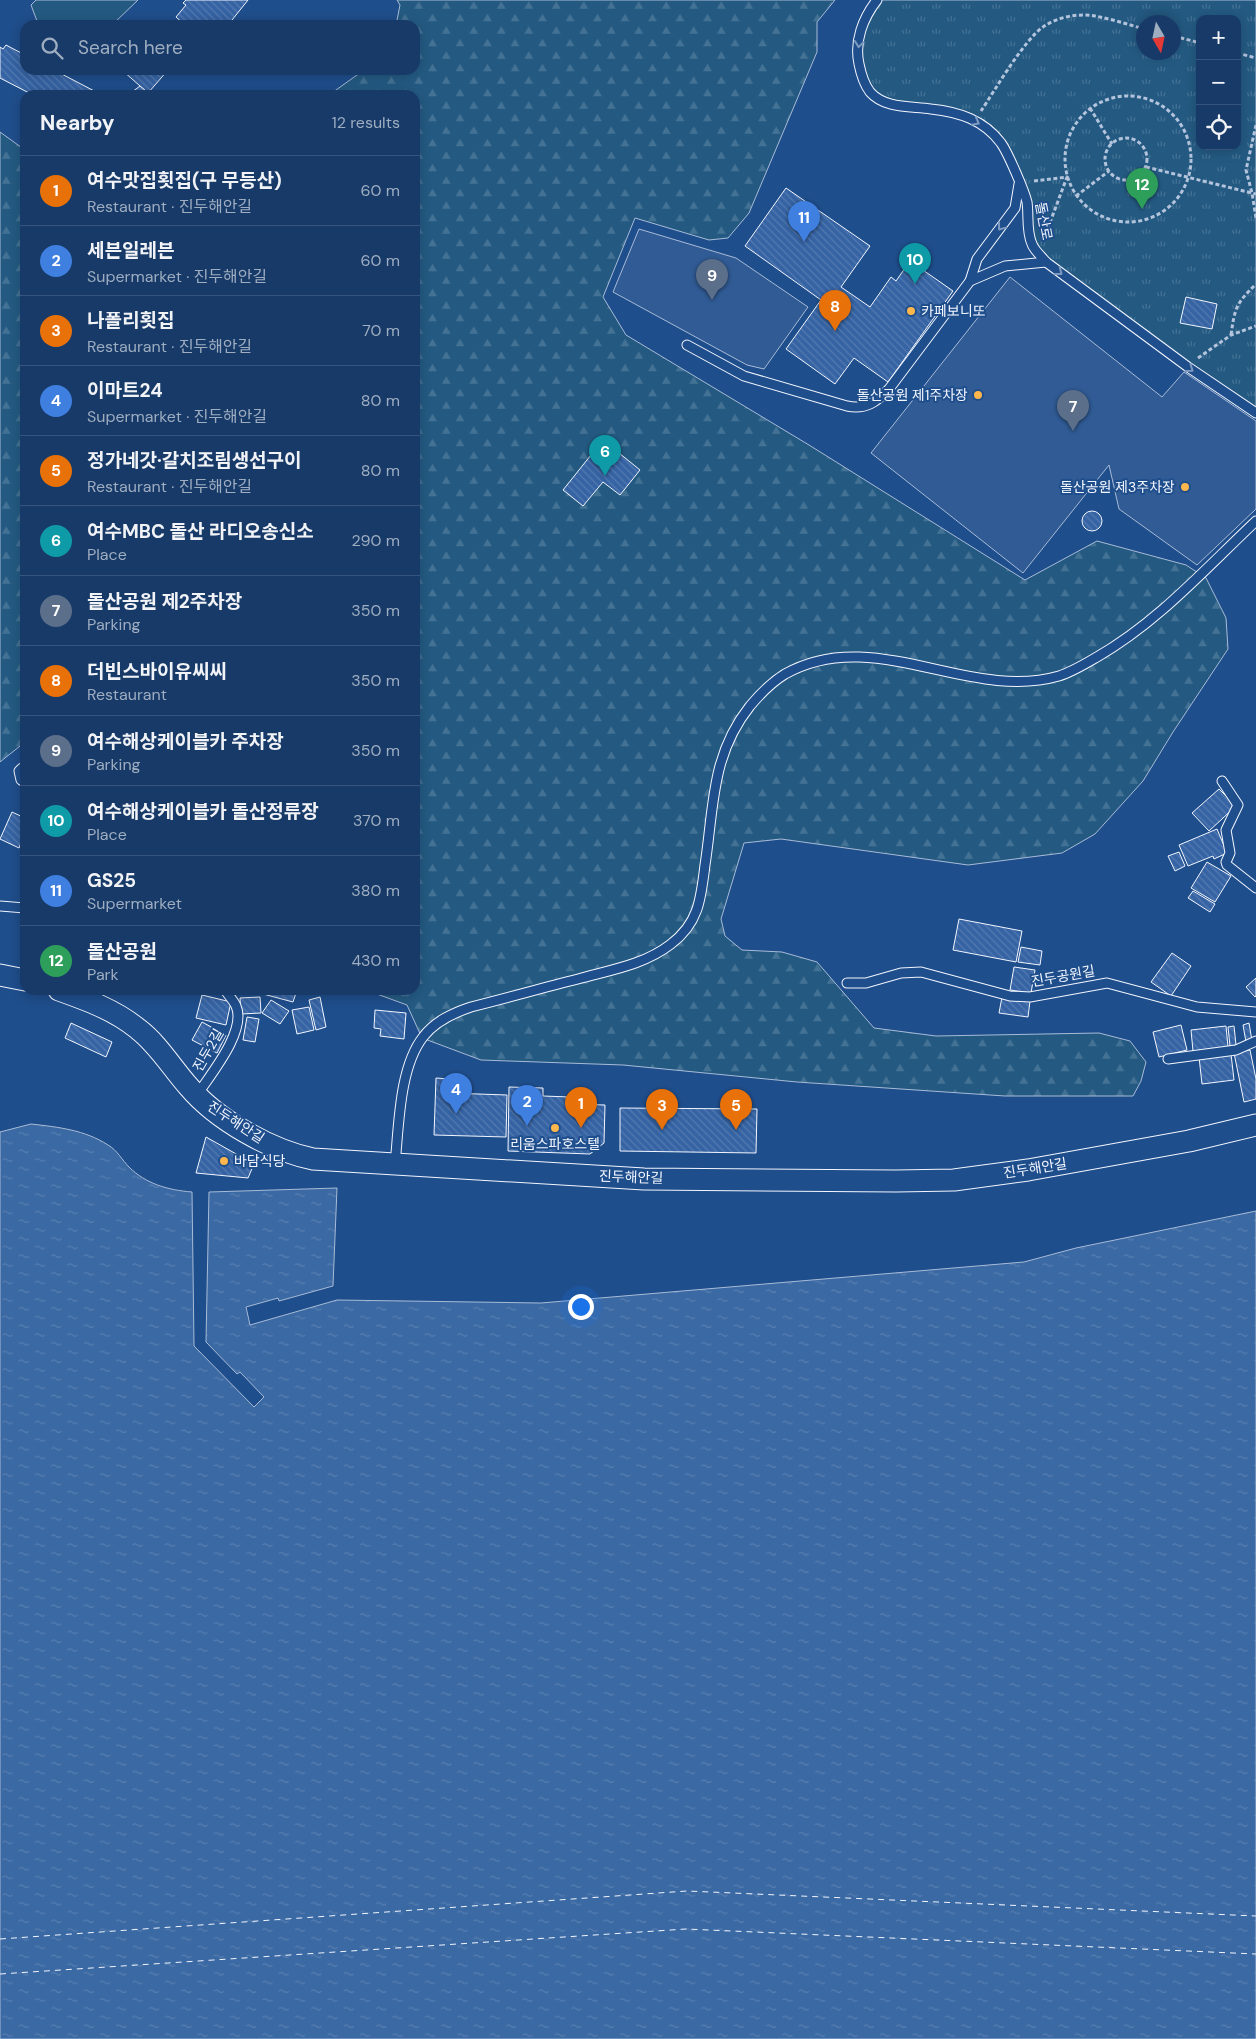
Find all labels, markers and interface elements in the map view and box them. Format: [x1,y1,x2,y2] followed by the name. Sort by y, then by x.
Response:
[1136,15,1181,60] north arrow
[1196,15,1241,150] map controls
[1196,15,1241,60] button: +
[20,20,420,75] search box
[38,34,66,62] icon: search
[78,35,183,60] text: Search here
[854,41,865,49] one-way arrow
[1196,60,1241,105] button: −
[1196,105,1241,150] button: locate
[40,109,114,137] text: Nearby
[332,112,400,133] text: 12 results
[971,115,980,125] one-way arrow
[87,168,282,193] text: 여수맛집횟집(구 무등산)
[1126,168,1158,209] pin: 12
[53,180,59,201] text: 1
[360,180,400,201] text: 60 m
[87,196,252,217] text: Restaurant · 진두해안길
[1031,200,1057,242] street label: 돌산로
[788,201,820,242] pin: 11
[999,221,1007,230] one-way arrow
[87,238,174,263] text: 세븐일레븐
[899,243,931,284] pin: 10
[51,250,61,271] text: 2
[360,250,400,271] text: 60 m
[696,259,728,300] pin: 9
[87,266,267,287] text: Supermarket · 진두해안길
[1053,266,1063,275] one-way arrow
[819,290,851,331] pin: 8
[921,302,986,320] place label: 카페보니또
[905,305,917,317] marker: 카페보니또
[87,308,174,333] text: 나폴리횟집
[51,320,61,341] text: 3
[362,320,400,341] text: 70 m
[87,336,252,357] text: Restaurant · 진두해안길
[1184,363,1194,372] one-way arrow
[87,378,163,403] text: 이마트24
[857,386,968,404] place label: 돌산공원 제1주차장
[972,389,984,401] marker: 돌산공원 제1주차장
[51,390,61,411] text: 4
[361,390,400,411] text: 80 m
[1057,390,1089,431] pin: 7
[87,406,267,427] text: Supermarket · 진두해안길
[589,435,621,476] pin: 6
[87,448,302,473] text: 정가네갓·갈치조림생선구이
[51,460,61,481] text: 5
[361,460,400,481] text: 80 m
[87,476,252,497] text: Restaurant · 진두해안길
[1060,478,1175,496] place label: 돌산공원 제3주차장
[1179,481,1191,493] marker: 돌산공원 제3주차장
[87,519,314,544] text: 여수MBC 돌산 라디오송신소
[51,530,61,551] text: 6
[351,530,400,551] text: 290 m
[87,544,127,565] text: Place
[87,589,242,614] text: 돌산공원 제2주차장
[52,600,60,621] text: 7
[351,600,400,621] text: 350 m
[87,614,141,635] text: Parking
[87,659,227,684] text: 더빈스바이유씨씨
[51,670,61,691] text: 8
[351,670,400,691] text: 350 m
[87,684,167,705] text: Restaurant
[87,729,284,754] text: 여수해상케이블카 주차장
[51,740,61,761] text: 9
[351,740,400,761] text: 350 m
[87,754,141,775] text: Parking
[87,799,319,824] text: 여수해상케이블카 돌산정류장
[47,810,65,831] text: 10
[353,810,400,831] text: 370 m
[87,824,127,845] text: Place
[87,868,136,893] text: GS25
[50,880,62,901] text: 11
[351,880,400,901] text: 380 m
[87,893,182,914] text: Supermarket
[87,939,157,964] text: 돌산공원
[48,950,64,971] text: 12
[351,950,400,971] text: 430 m
[1030,962,1096,990] street label: 진두공원길
[87,964,119,985] text: Park
[189,1025,227,1075] street label: 진두2길
[440,1073,472,1114] pin: 4
[511,1085,543,1126] pin: 2
[565,1087,597,1128] pin: 1
[646,1089,678,1130] pin: 3
[720,1089,752,1130] pin: 5
[204,1097,268,1147] street label: 진두해안길
[549,1122,561,1134] marker: 리움스파호스텔
[510,1135,600,1153] place label: 리움스파호스텔
[234,1152,286,1170] place label: 바담식당
[1002,1154,1068,1182] street label: 진두해안길
[218,1155,230,1167] marker: 바담식당
[599,1167,663,1187] street label: 진두해안길
[568,1294,594,1320] your location

